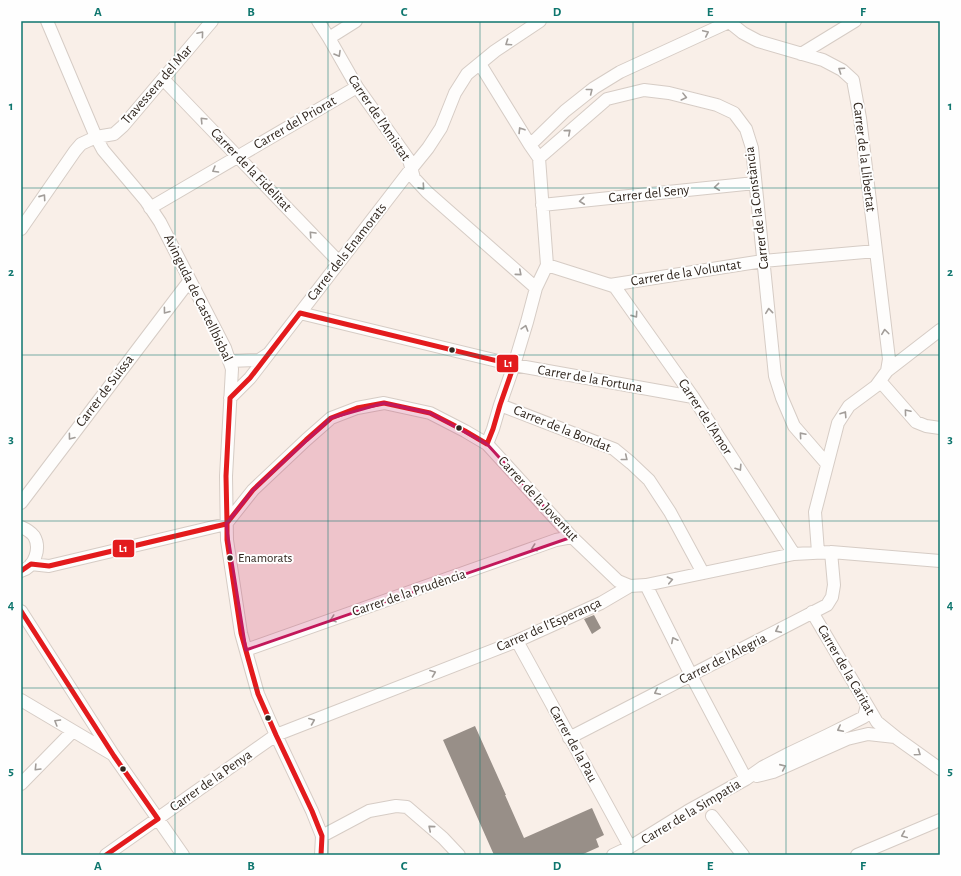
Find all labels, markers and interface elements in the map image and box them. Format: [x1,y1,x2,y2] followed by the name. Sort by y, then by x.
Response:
[94,6,102,19] text: A
[247,6,255,19] text: B
[401,6,408,19] text: C
[553,6,562,19] text: D
[707,6,714,19] text: E
[860,6,867,19] text: F
[702,30,709,38] one-way arrow
[197,31,204,39] one-way arrow
[505,38,512,45] one-way arrow
[119,42,195,127] street label: Travessera del Mar
[334,50,341,57] one-way arrow
[838,68,845,75] one-way arrow
[345,73,413,164] street label: Carrer de l'Amistat
[586,89,593,96] one-way arrow
[681,92,688,100] one-way arrow
[251,94,339,152] street label: Carrer del Priorat
[9,100,13,113] text: 1
[948,100,952,113] text: 1
[850,101,878,213] street label: Carrer de la Llibertat
[200,117,208,125] one-way arrow
[208,126,294,215] street label: Carrer de la Fidelitat
[518,127,525,134] one-way arrow
[564,130,571,137] one-way arrow
[742,145,771,270] street label: Carrer de la Constància
[211,166,219,173] one-way arrow
[418,182,425,190] one-way arrow
[714,182,720,191] one-way arrow
[608,183,690,205] street label: Carrer del Seny
[38,195,45,202] one-way arrow
[579,196,585,205] one-way arrow
[305,201,389,303] street label: Carrer dels Enamorats
[309,231,317,239] one-way arrow
[161,232,235,364] street label: Avinguda de Castellbisbal
[630,257,743,289] street label: Carrer de la Voluntat
[8,266,14,279] text: 2
[947,266,953,279] text: 2
[515,269,522,276] one-way arrow
[164,306,171,313] one-way arrow
[764,308,773,315] one-way arrow
[630,310,637,317] one-way arrow
[520,325,529,332] one-way arrow
[881,329,890,335] one-way arrow
[447,345,457,355] unlabelled marker
[74,352,137,430] street label: Carrer de Suïssa
[496,354,519,373] line badge: L1
[504,358,512,369] text: L1
[537,363,644,395] street label: Carrer de la Fortuna
[675,377,735,458] street label: Carrer de l'Amor
[511,403,613,455] street label: Carrer de la Bondat
[905,409,912,416] one-way arrow
[839,411,847,418] one-way arrow
[454,423,464,433] unlabelled marker
[799,432,806,439] one-way arrow
[8,433,14,446] text: 3
[68,433,76,440] one-way arrow
[947,433,953,446] text: 3
[621,453,628,460] one-way arrow
[495,454,581,545] street label: Carrer de la Joventut
[734,464,741,471] one-way arrow
[112,539,135,558] line badge: L1
[119,543,127,554] text: L1
[531,544,538,552] one-way arrow
[238,552,293,565] place label: Enamorats
[225,553,235,563] marker: Enamorats
[350,567,468,619] street label: Carrer de la Prudència
[667,577,673,585] one-way arrow
[495,595,604,654] street label: Carrer de l'Esperança
[8,599,15,612] text: 4
[947,599,954,612] text: 4
[329,615,336,623] one-way arrow
[815,623,878,718] street label: Carrer de la Caritat
[775,625,782,633] one-way arrow
[677,631,769,687] street label: Carrer de l'Alegria
[671,636,679,644] one-way arrow
[430,670,437,678] one-way arrow
[653,688,661,695] one-way arrow
[546,704,600,784] street label: Carrer de la Pau
[263,713,273,723] unlabelled marker
[309,717,316,725] one-way arrow
[54,719,61,726] one-way arrow
[837,724,844,732] one-way arrow
[167,747,255,814] street label: Carrer de la Penya
[914,748,921,756] one-way arrow
[34,763,42,771] one-way arrow
[118,764,128,774] unlabelled marker
[779,764,787,772] one-way arrow
[8,765,14,778] text: 5
[947,765,953,778] text: 5
[639,777,744,847] street label: Carrer de la Simpatia
[429,825,436,832] one-way arrow
[901,830,909,838] one-way arrow
[94,860,102,873] text: A
[247,860,255,873] text: B
[401,860,408,873] text: C
[553,860,562,873] text: D
[707,860,714,873] text: E
[860,860,867,873] text: F

